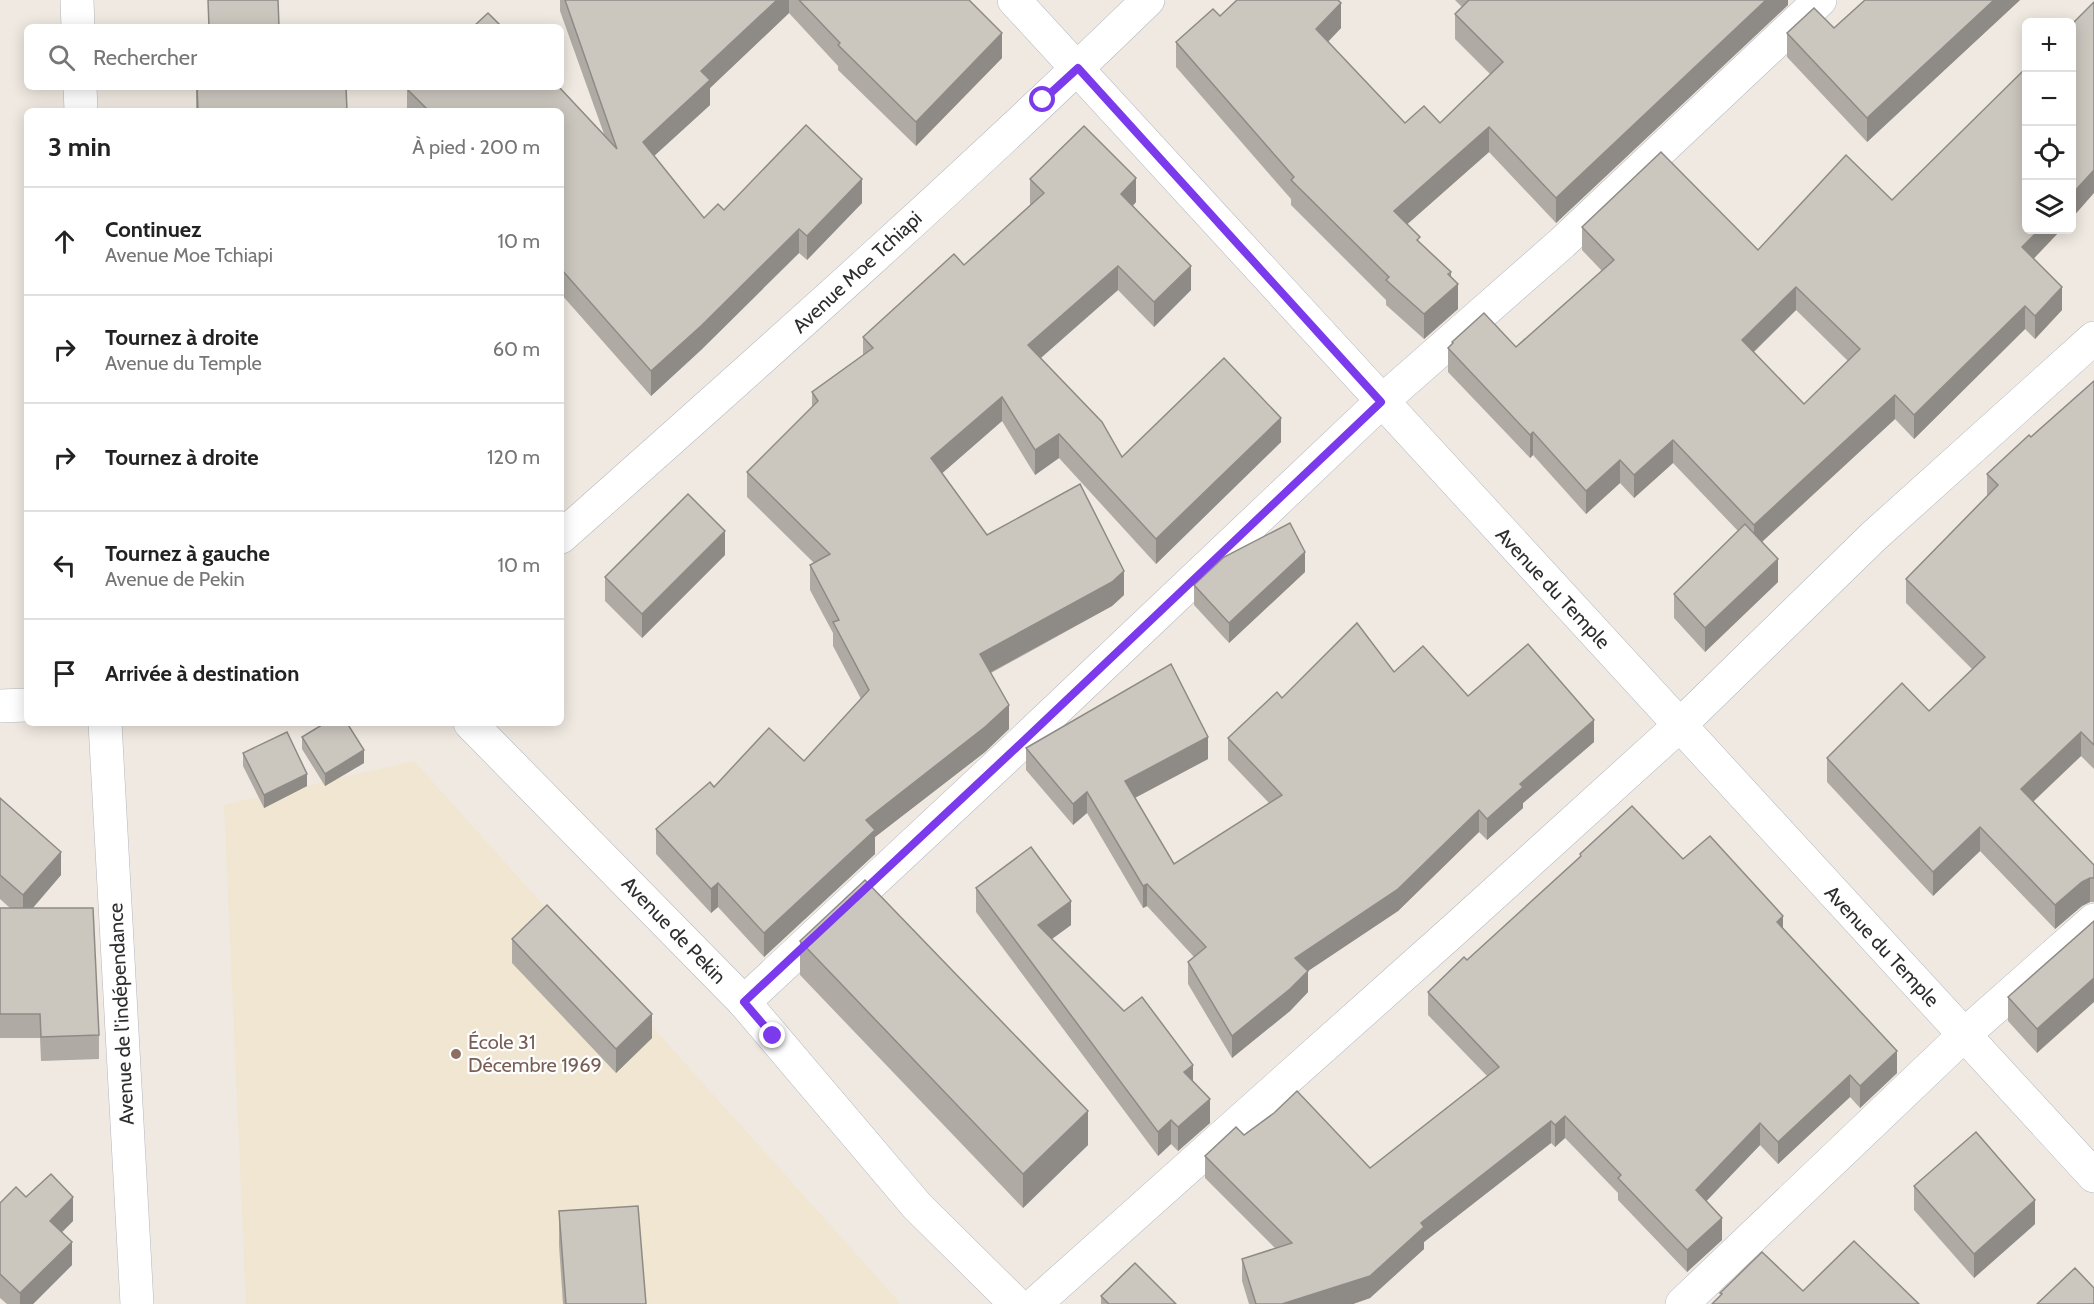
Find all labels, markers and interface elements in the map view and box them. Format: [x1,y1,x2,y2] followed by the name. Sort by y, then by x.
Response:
[2022,18,2076,234] map controls
[2022,18,2076,72] button: +
[24,24,564,90] search box
[45,41,78,74] icon: search
[93,44,197,71] text: Rechercher
[2022,72,2076,126] button: −
[1029,86,1055,112] route start
[2022,126,2076,180] button: locate
[48,131,111,163] text: 3 min
[412,135,540,159] text: À pied · 200 m
[2022,180,2076,234] button: layers
[787,206,927,338] street label: Avenue Moe Tchiapi
[105,216,202,243] text: Continuez
[48,225,81,258] icon: ahead
[497,229,540,253] text: 10 m
[105,243,273,267] text: Avenue Moe Tchiapi
[105,324,259,351] text: Tournez à droite
[48,333,81,366] icon: right
[493,337,540,361] text: 60 m
[105,351,262,375] text: Avenue du Temple
[48,441,81,474] icon: right
[105,444,259,471] text: Tournez à droite
[487,445,540,469] text: 120 m
[1491,522,1615,654] street label: Avenue du Temple
[105,540,270,567] text: Tournez à gauche
[48,549,81,582] icon: left
[497,553,540,577] text: 10 m
[105,567,245,591] text: Avenue de Pekin
[48,657,81,690] icon: arrive
[105,660,299,687] text: Arrivée à destination
[617,871,731,989] street label: Avenue de Pekin
[1820,880,1944,1012] street label: Avenue du Temple
[103,902,139,1126] street label: Avenue de l'indépendance
[759,1022,785,1048] route end
[468,1030,602,1077] place label: École 31 Décembre 1969
[449,1047,463,1061] marker: École 31 Décembre 1969

